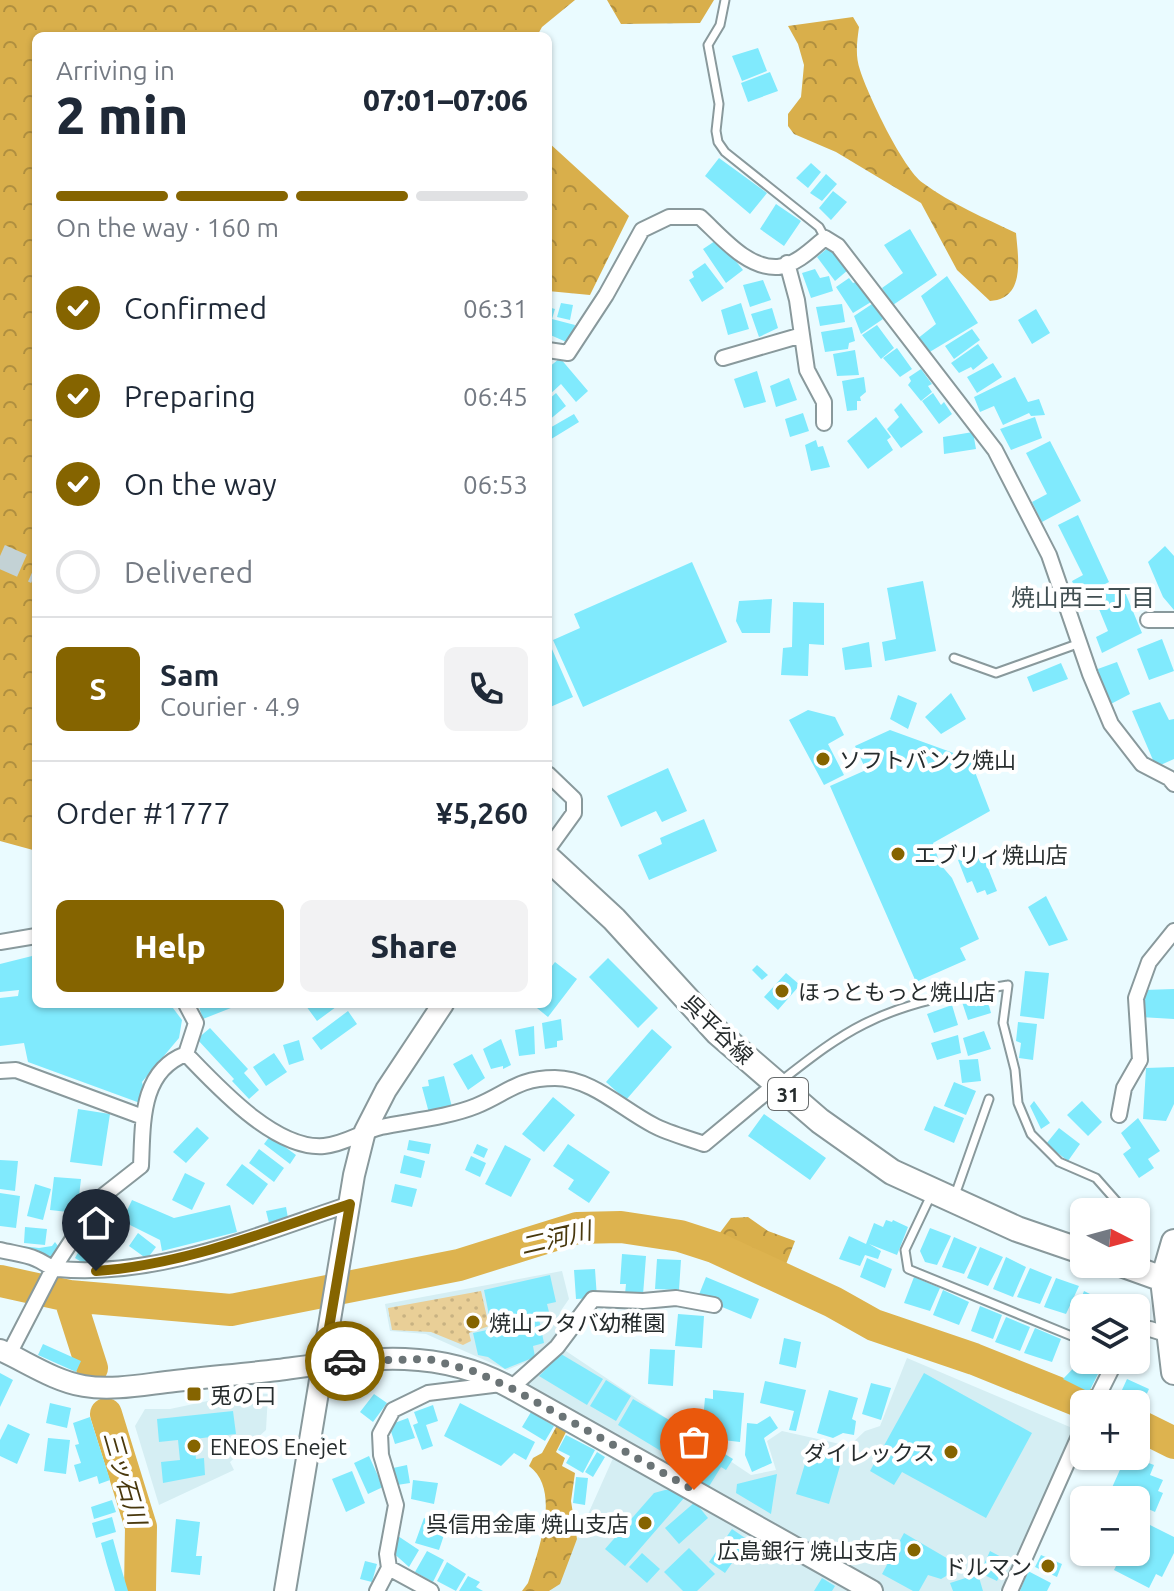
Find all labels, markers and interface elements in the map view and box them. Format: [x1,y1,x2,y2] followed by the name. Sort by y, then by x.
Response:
[56,56,175,85] text: Arriving in
[363,83,528,117] text: 07:01–07:06
[56,86,188,144] text: 2 min
[56,213,279,242] text: On the way · 160 m
[56,286,100,330] icon: check
[124,291,267,325] text: Confirmed
[463,294,528,323] text: 06:31
[56,374,100,418] icon: check
[124,379,256,413] text: Preparing
[463,382,528,411] text: 06:45
[56,462,100,506] icon: check
[124,467,277,501] text: On the way
[463,470,528,499] text: 06:53
[124,555,253,589] text: Delivered
[1011,584,1155,611] district label: 焼山西三丁目
[444,647,528,731] button: phone
[160,658,219,692] text: Sam
[89,672,107,706] text: S
[160,692,300,721] text: Courier · 4.9
[839,747,1016,772] place label: ソフトバンク焼山
[814,750,832,768] marker: ソフトバンク焼山
[56,796,230,830] text: Order #1777
[436,796,528,830] text: ¥5,260
[914,842,1068,867] place label: エブリィ焼山店
[889,845,907,863] marker: エブリィ焼山店
[56,900,284,992] button: Help
[300,900,528,992] button: Share
[798,979,996,1004] place label: ほっともっと焼山店
[773,982,791,1000] marker: ほっともっと焼山店
[678,989,758,1069] street label: 呉平谷線
[768,1078,808,1110] road number: 31
[62,1189,130,1271] pin
[1070,1198,1150,1278] north arrow
[1070,1198,1150,1566] map controls
[74,1201,118,1245] icon: home
[518,1216,597,1259] water label: 二河川
[1070,1294,1150,1374] button: layers
[489,1310,665,1335] place label: 焼山フタバ幼稚園
[464,1313,482,1331] marker: 焼山フタバ幼稚園
[305,1321,385,1401] courier
[323,1339,367,1383] icon: car
[210,1382,276,1407] place label: 兎の口
[185,1385,203,1403] marker: 兎の口
[1070,1390,1150,1470] button: +
[660,1408,728,1490] pin
[672,1420,716,1464] icon: bag
[99,1428,152,1531] water label: 三ッ石川
[210,1434,347,1459] place label: ENEOS Enejet
[185,1437,203,1455] marker: ENEOS Enejet
[804,1440,935,1465] place label: ダイレックス
[942,1443,960,1461] marker: ダイレックス
[1070,1486,1150,1566] button: −
[426,1511,629,1536] place label: 呉信用金庫 焼山支店
[636,1514,654,1532] marker: 呉信用金庫 焼山支店
[717,1538,898,1563] place label: 広島銀行 焼山支店
[905,1541,923,1559] marker: 広島銀行 焼山支店
[944,1554,1032,1579] place label: ドルマン
[1039,1557,1057,1575] marker: ドルマン

